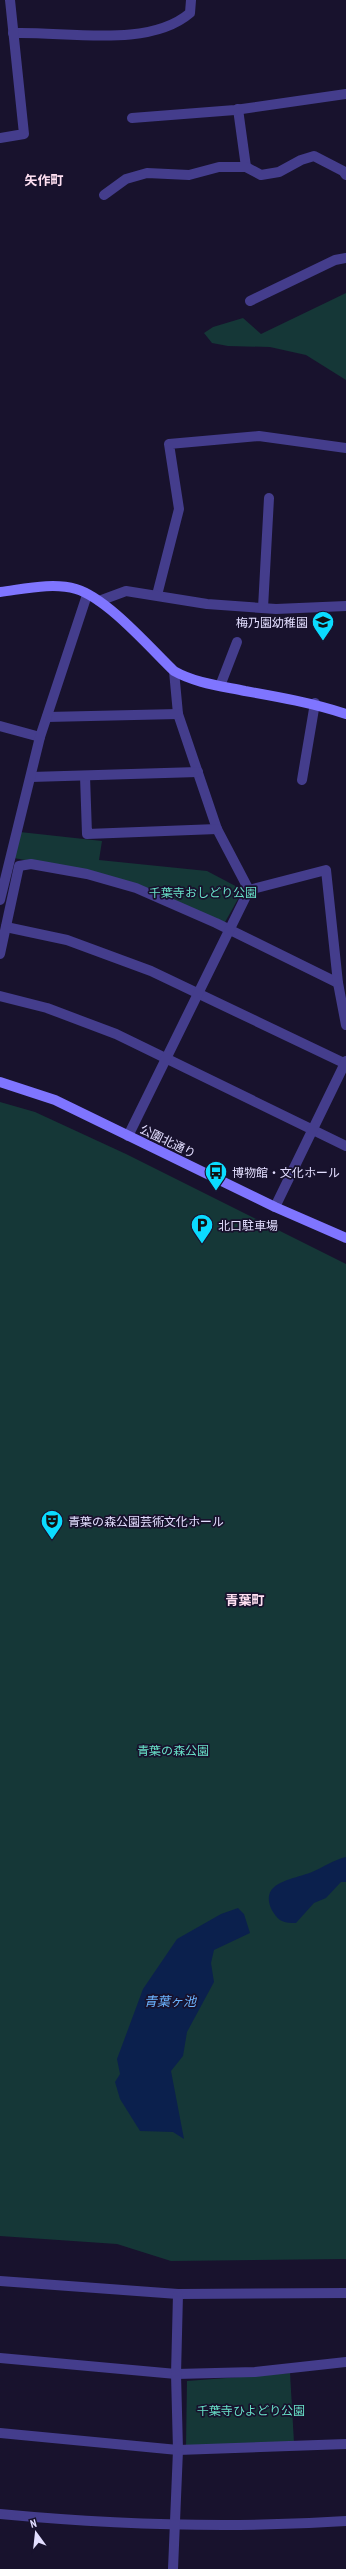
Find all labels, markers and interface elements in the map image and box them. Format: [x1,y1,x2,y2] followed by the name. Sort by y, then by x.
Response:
[24,172,64,189] district label: 矢作町
[310,609,336,642] school or university icon: 梅乃園幼稚園
[236,615,308,630] place label: 梅乃園幼稚園
[149,885,257,900] park label: 千葉寺おしどり公園
[138,1121,198,1161] street label: 公園北通り
[203,1159,229,1192] bus stop icon: 博物館・文化ホール
[232,1165,340,1180] place label: 博物館・文化ホール
[189,1212,215,1245] parking icon: 北口駐車場
[218,1218,278,1233] place label: 北口駐車場
[39,1508,65,1541] theatre icon: 青葉の森公園芸術文化ホール
[68,1514,224,1529] place label: 青葉の森公園芸術文化ホール
[225,1592,265,1609] district label: 青葉町
[137,1743,209,1758] park label: 青葉の森公園
[144,1993,198,2010] water label: 青葉ヶ池
[197,2403,305,2418] park label: 千葉寺ひよどり公園
[16,2513,56,2553] north arrow
[29,2516,38,2531] text: N

